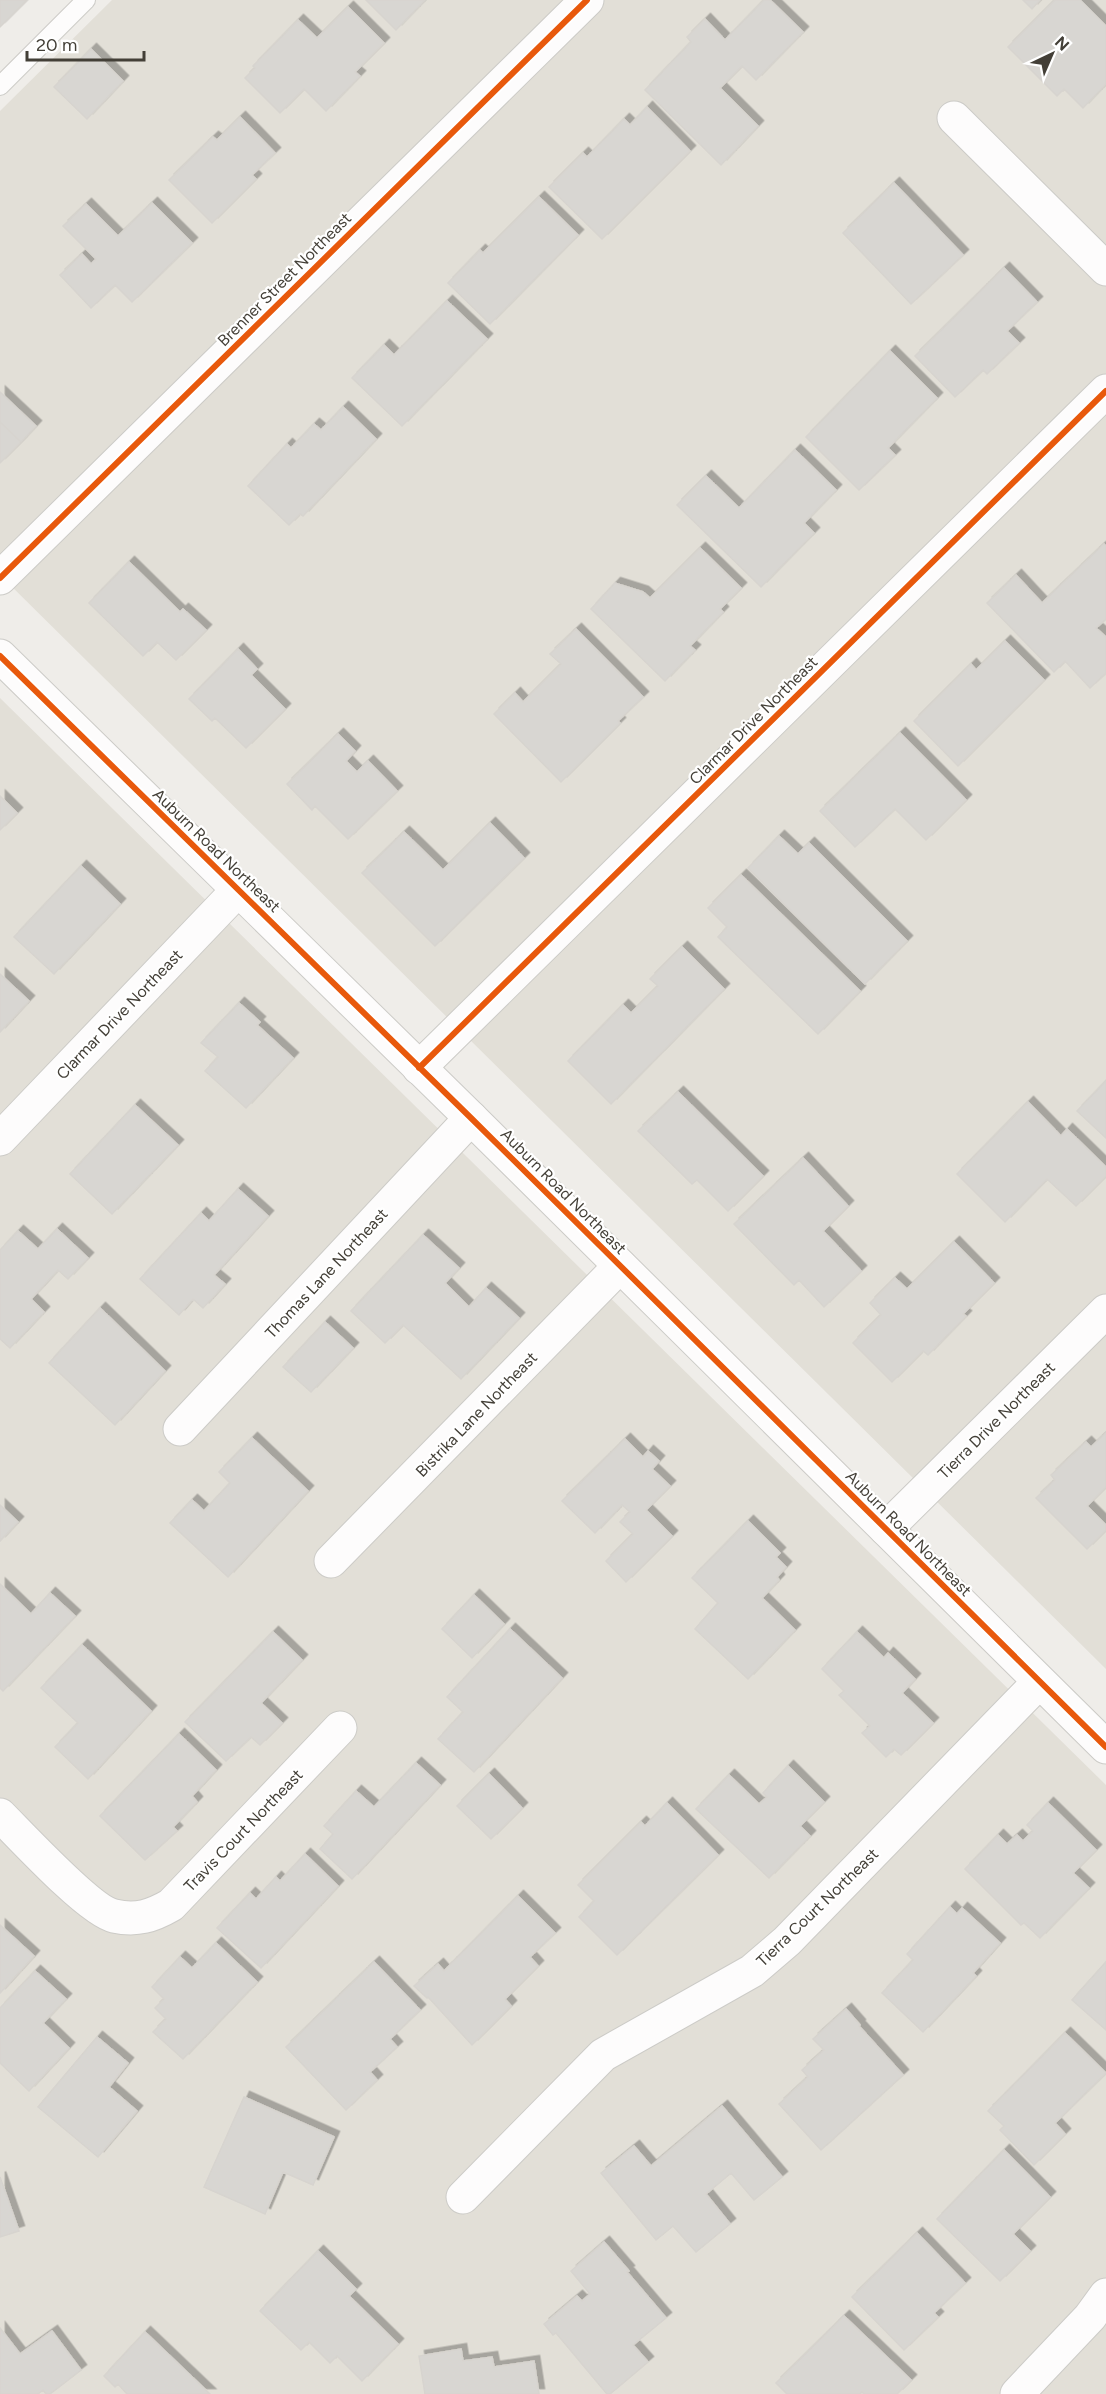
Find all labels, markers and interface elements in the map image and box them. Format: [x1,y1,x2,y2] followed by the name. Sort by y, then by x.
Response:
[27,24,144,62] scale bar
[1022,24,1082,84] north arrow
[1051,32,1073,55] text: N
[36,34,77,56] text: 20 m
[214,209,355,350] street label: Brenner Street Northeast
[685,652,821,788] street label: Clarmar Drive Northeast
[149,785,284,916] street label: Auburn Road Northeast
[52,945,186,1083] street label: Clarmar Drive Northeast
[497,1125,630,1258] street label: Auburn Road Northeast
[261,1204,392,1342] street label: Thomas Lane Northeast
[412,1348,541,1481] street label: Bistrika Lane Northeast
[934,1358,1059,1483] street label: Tierra Drive Northeast
[842,1467,975,1600] street label: Auburn Road Northeast
[180,1765,307,1895] street label: Travis Court Northeast
[753,1844,882,1970] street label: Tierra Court Northeast

